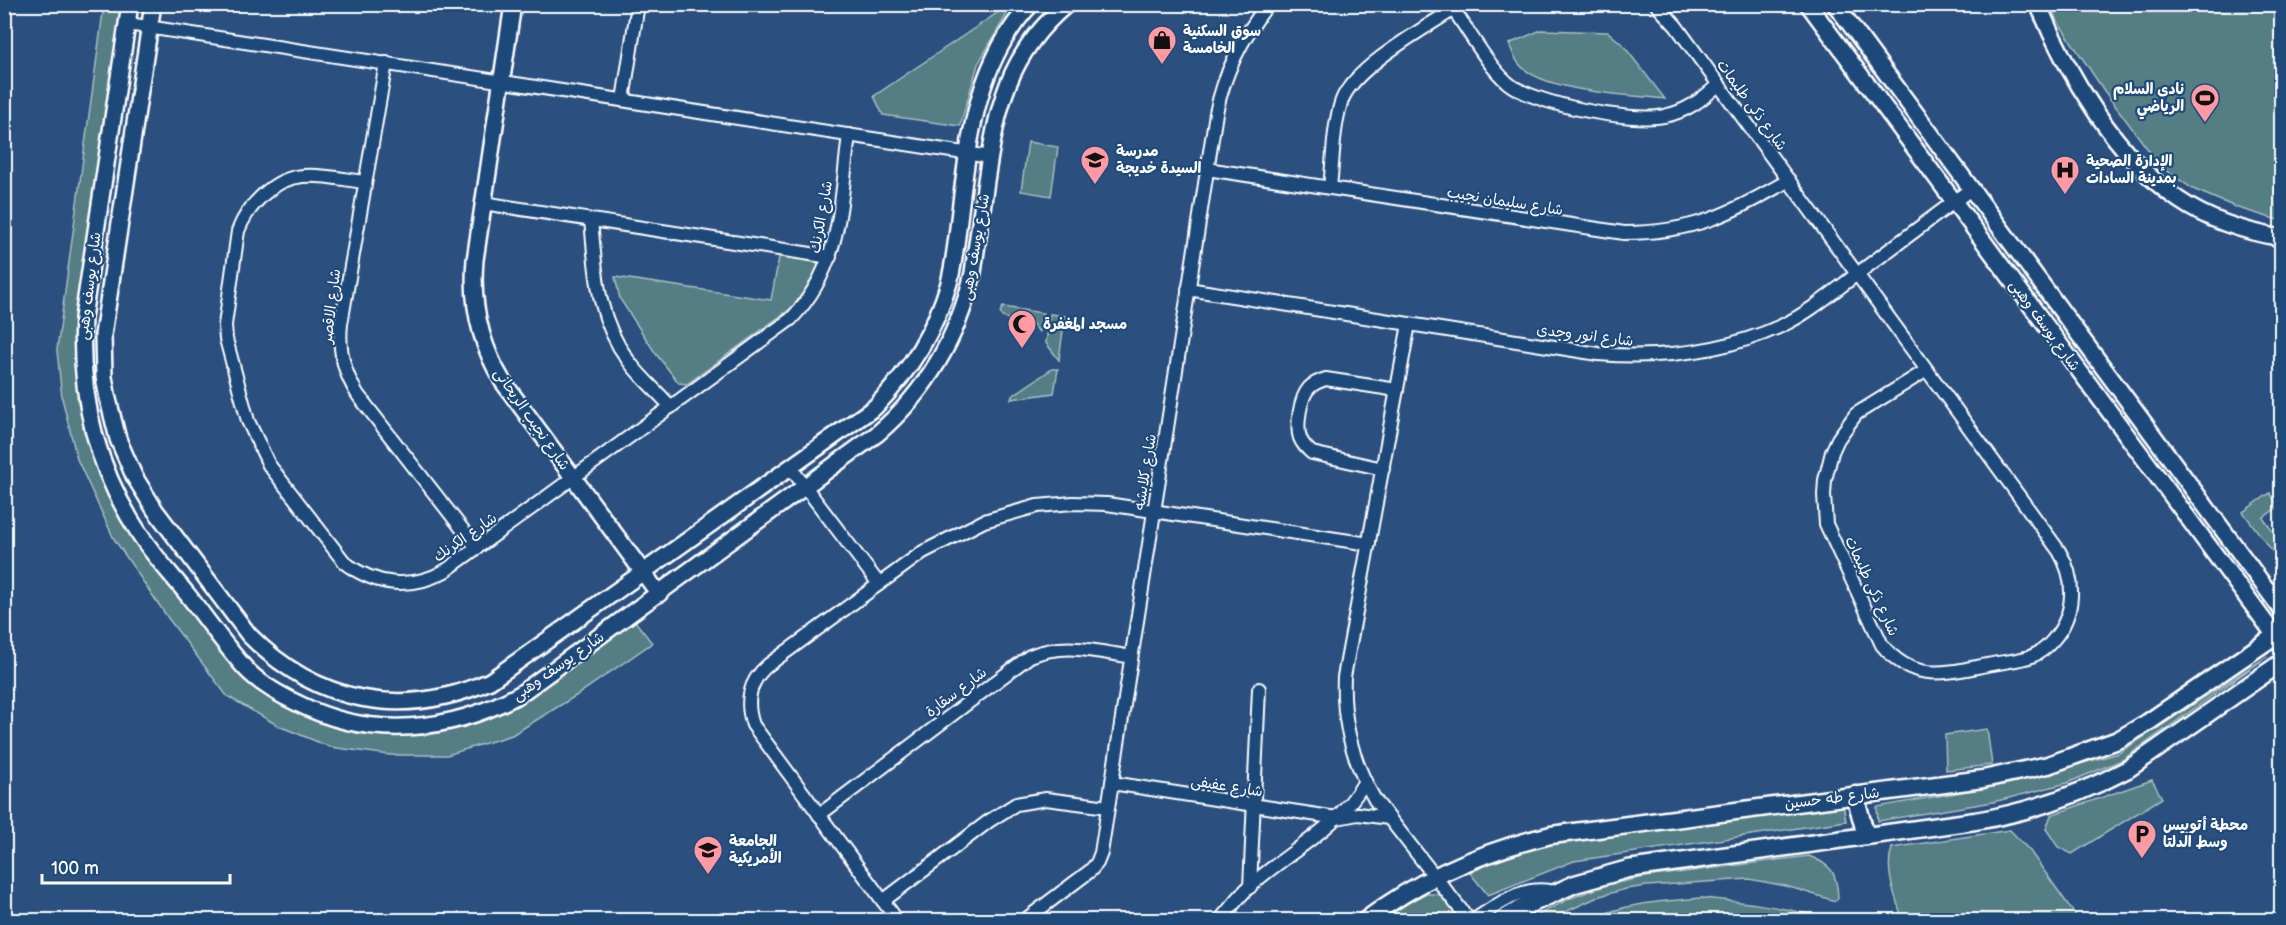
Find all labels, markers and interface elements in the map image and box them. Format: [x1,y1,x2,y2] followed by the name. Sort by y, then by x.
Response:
[1183,22,1261,58] place label: سوق السكنية الخامسة
[1146,24,1178,66] shop icon: سوق السكنية الخامسة
[1712,56,1791,155] street label: شارع ذكى طليمات
[2113,80,2184,120] place label: نادي السلام الرياضي
[2189,82,2221,124] sports icon: نادي السلام الرياضي
[1116,142,1202,178] place label: مدرسة السيدة خديجة
[1079,144,1111,186] school or university icon: مدرسة السيدة خديجة
[2086,152,2177,188] place label: الإدارة الصحية بمدينة السادات
[2049,154,2081,196] hospital icon: الإدارة الصحية بمدينة السادات
[806,179,837,255] street label: شارع الكرنك
[1445,183,1564,220] street label: شارع سليمان نجيب
[957,192,994,302] street label: شارع يوسف وهبى
[73,231,106,341] street label: شارع يوسف وهبى
[317,268,345,345] street label: شارع الاقصر
[2005,276,2084,375] street label: شارع يوسف وهبى
[1006,308,1038,350] mosque icon: مسجد المغفرة
[1043,315,1127,334] place label: مسجد المغفرة
[1535,320,1634,351] street label: شارع انور وجدى
[489,365,574,474] street label: شارع نجيب الريحانى
[1130,433,1161,512] street label: شارع كلابشه
[430,509,501,566] street label: شارع الكرنك
[1840,533,1903,639] street label: شارع ذكى طليمات
[508,628,608,705] street label: شارع يوسف وهبى
[922,663,991,722] street label: شارع سقارة
[1190,771,1264,802] street label: شارع عفيفى
[1783,783,1881,814] street label: شارع طه حسين
[2163,815,2248,852] place label: محطة أتوبيس وسط الدلتا
[2126,818,2158,860] parking icon: محطة أتوبيس وسط الدلتا
[729,832,782,868] place label: الجامعة الأمريكية
[692,834,724,876] school or university icon: الجامعة الأمريكية
[42,847,230,885] scale bar
[51,858,99,879] text: 100 m

